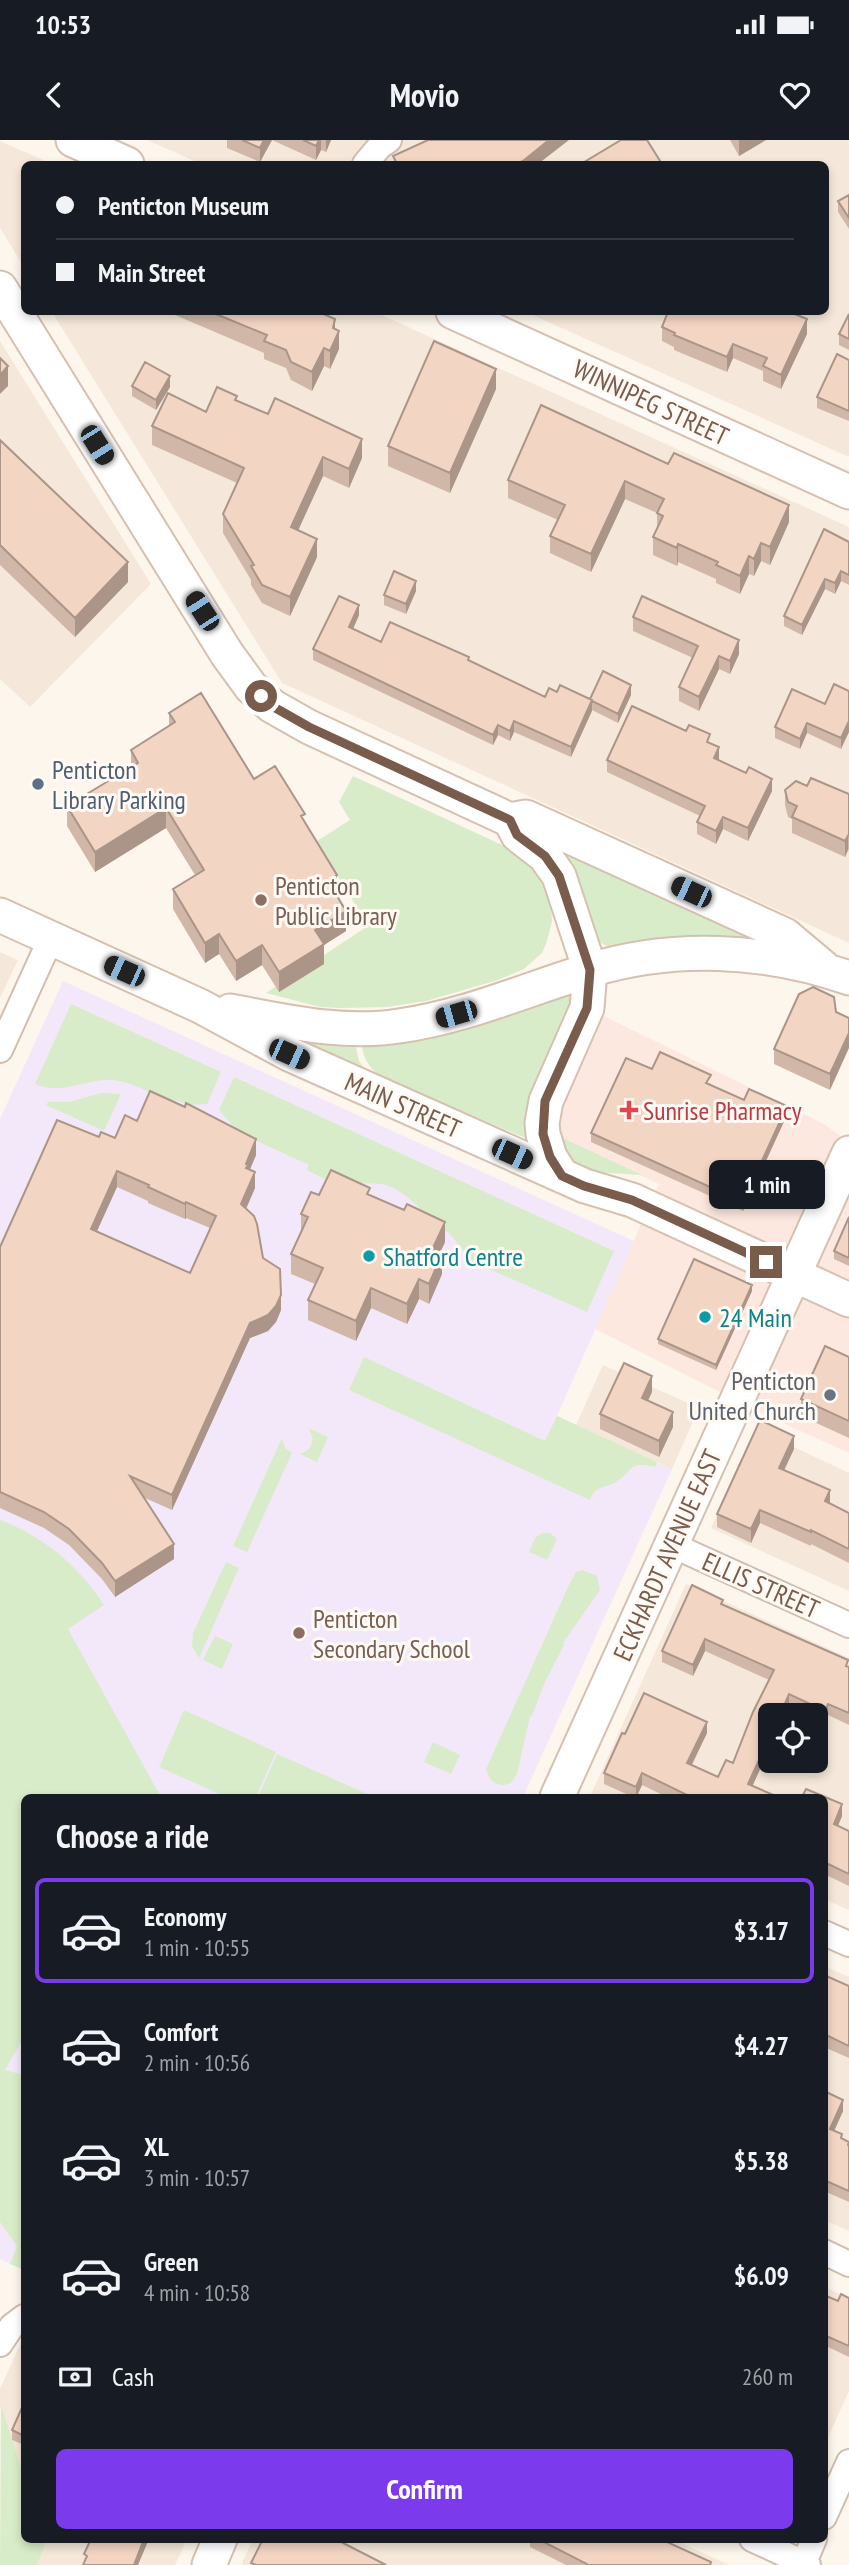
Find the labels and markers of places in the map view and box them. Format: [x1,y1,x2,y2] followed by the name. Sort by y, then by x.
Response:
[52,753,186,816] place label: Penticton Library Parking
[30,776,46,792] marker: Penticton Library Parking
[275,869,397,932] place label: Penticton Public Library
[253,892,269,908] marker: Penticton Public Library
[643,1094,802,1127] place label: Sunrise Pharmacy
[621,1102,637,1118] marker: Sunrise Pharmacy
[383,1240,523,1273] place label: Shatford Centre
[361,1248,377,1264] marker: Shatford Centre
[719,1301,792,1334] place label: 24 Main
[697,1309,713,1325] marker: 24 Main
[688,1364,816,1427] place label: Penticton United Church
[822,1387,838,1403] marker: Penticton United Church
[313,1602,470,1665] place label: Penticton Secondary School
[291,1625,307,1641] marker: Penticton Secondary School

